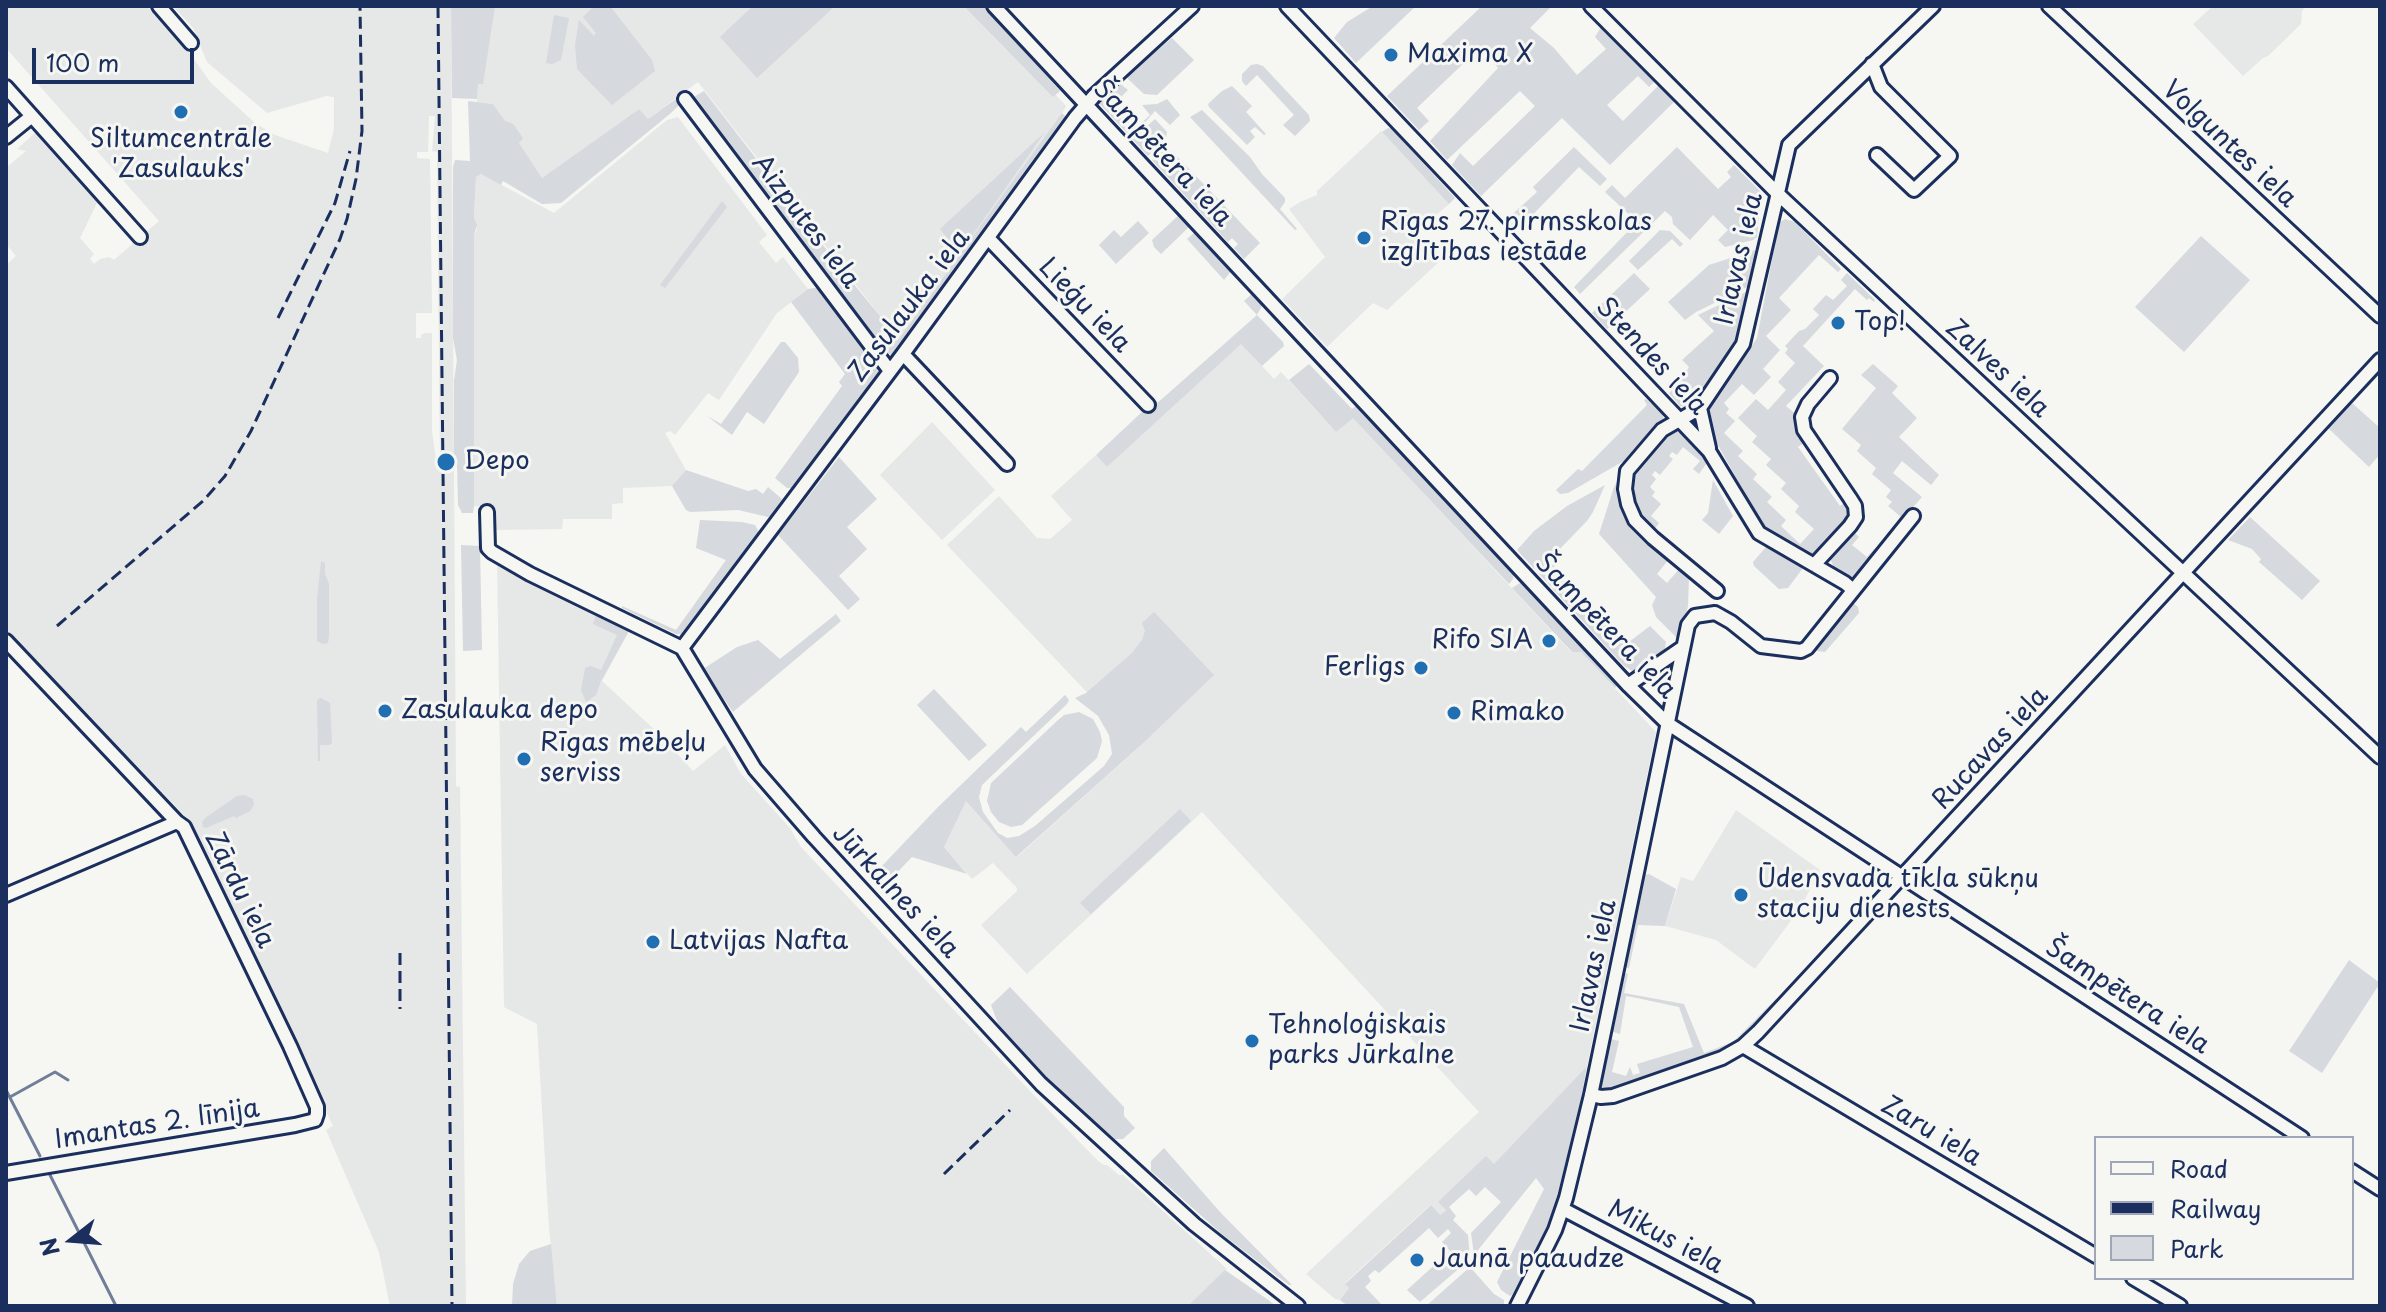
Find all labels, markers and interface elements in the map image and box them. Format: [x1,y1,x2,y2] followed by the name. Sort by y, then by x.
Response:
[36,32,198,82] scale bar
[1407,39,1533,71] place label: Maxima X
[46,44,119,80] text: 100 m
[1382,46,1400,64] marker: Maxima X
[1086,74,1238,234] street label: Šampētera iela
[2155,75,2303,215] street label: Volguntes iela
[172,103,190,121] marker: Siltumcentrāle 'Zasulauks'
[90,124,272,186] place label: Siltumcentrāle 'Zasulauks'
[744,149,866,295] street label: Aizputes iela
[1710,190,1770,328] street label: Irlavas iela
[1380,207,1652,268] place label: Rīgas 27. pirmsskolas izglītības iestāde
[843,224,977,388] street label: Zasulauka iela
[1355,229,1373,247] marker: Rīgas 27. pirmsskolas izglītības iestāde
[1031,252,1137,360] street label: Lieģu iela
[1589,292,1713,422] street label: Stendes iela
[1854,307,1906,339] place label: Top!
[1939,313,2055,425] street label: Zalves iela
[1829,314,1847,332] marker: Top!
[464,446,530,478] place label: Depo
[435,451,457,473] marker: Depo
[1528,548,1682,706] street label: Šampētera iela
[1432,625,1533,657] place label: Rifo SIA
[1540,632,1558,650] marker: Rifo SIA
[1324,652,1405,684] place label: Ferligs
[1412,659,1430,677] marker: Ferligs
[1927,681,2055,817] street label: Rucavas iela
[401,695,598,727] place label: Zasulauka depo
[1470,697,1565,729] place label: Rimako
[376,702,394,720] marker: Zasulauka depo
[1445,704,1463,722] marker: Rimako
[540,728,706,790] place label: Rīgas mēbeļu serviss
[515,750,533,768] marker: Rīgas mēbeļu serviss
[825,819,965,965] street label: Jūrkalnes iela
[197,826,281,954] street label: Zārdu iela
[1757,864,2039,926] place label: Ūdensvada tīkla sūkņu staciju dienests
[1732,886,1750,904] marker: Ūdensvada tīkla sūkņu staciju dienests
[1566,897,1624,1035] street label: Irlavas iela
[669,926,848,958] place label: Latvijas Nafta
[2039,932,2215,1062] street label: Šampētera iela
[644,933,662,951] marker: Latvijas Nafta
[1268,1010,1455,1072] place label: Tehnoloģiskais parks Jūrkalne
[1243,1032,1261,1050] marker: Tehnoloģiskais parks Jūrkalne
[1875,1090,1987,1174] street label: Zaru iela
[52,1093,262,1157] street label: Imantas 2. līnija
[2094,1136,2354,1280] legend
[2170,1150,2228,1186] text: Road
[2170,1190,2261,1226] text: Railway
[1602,1194,1728,1282] street label: Mikus iela
[32,1200,112,1280] north arrow
[2170,1230,2224,1266] text: Park
[30,1234,67,1260] text: N
[1433,1244,1624,1276] place label: Jaunā paaudze
[1408,1251,1426,1269] marker: Jaunā paaudze

